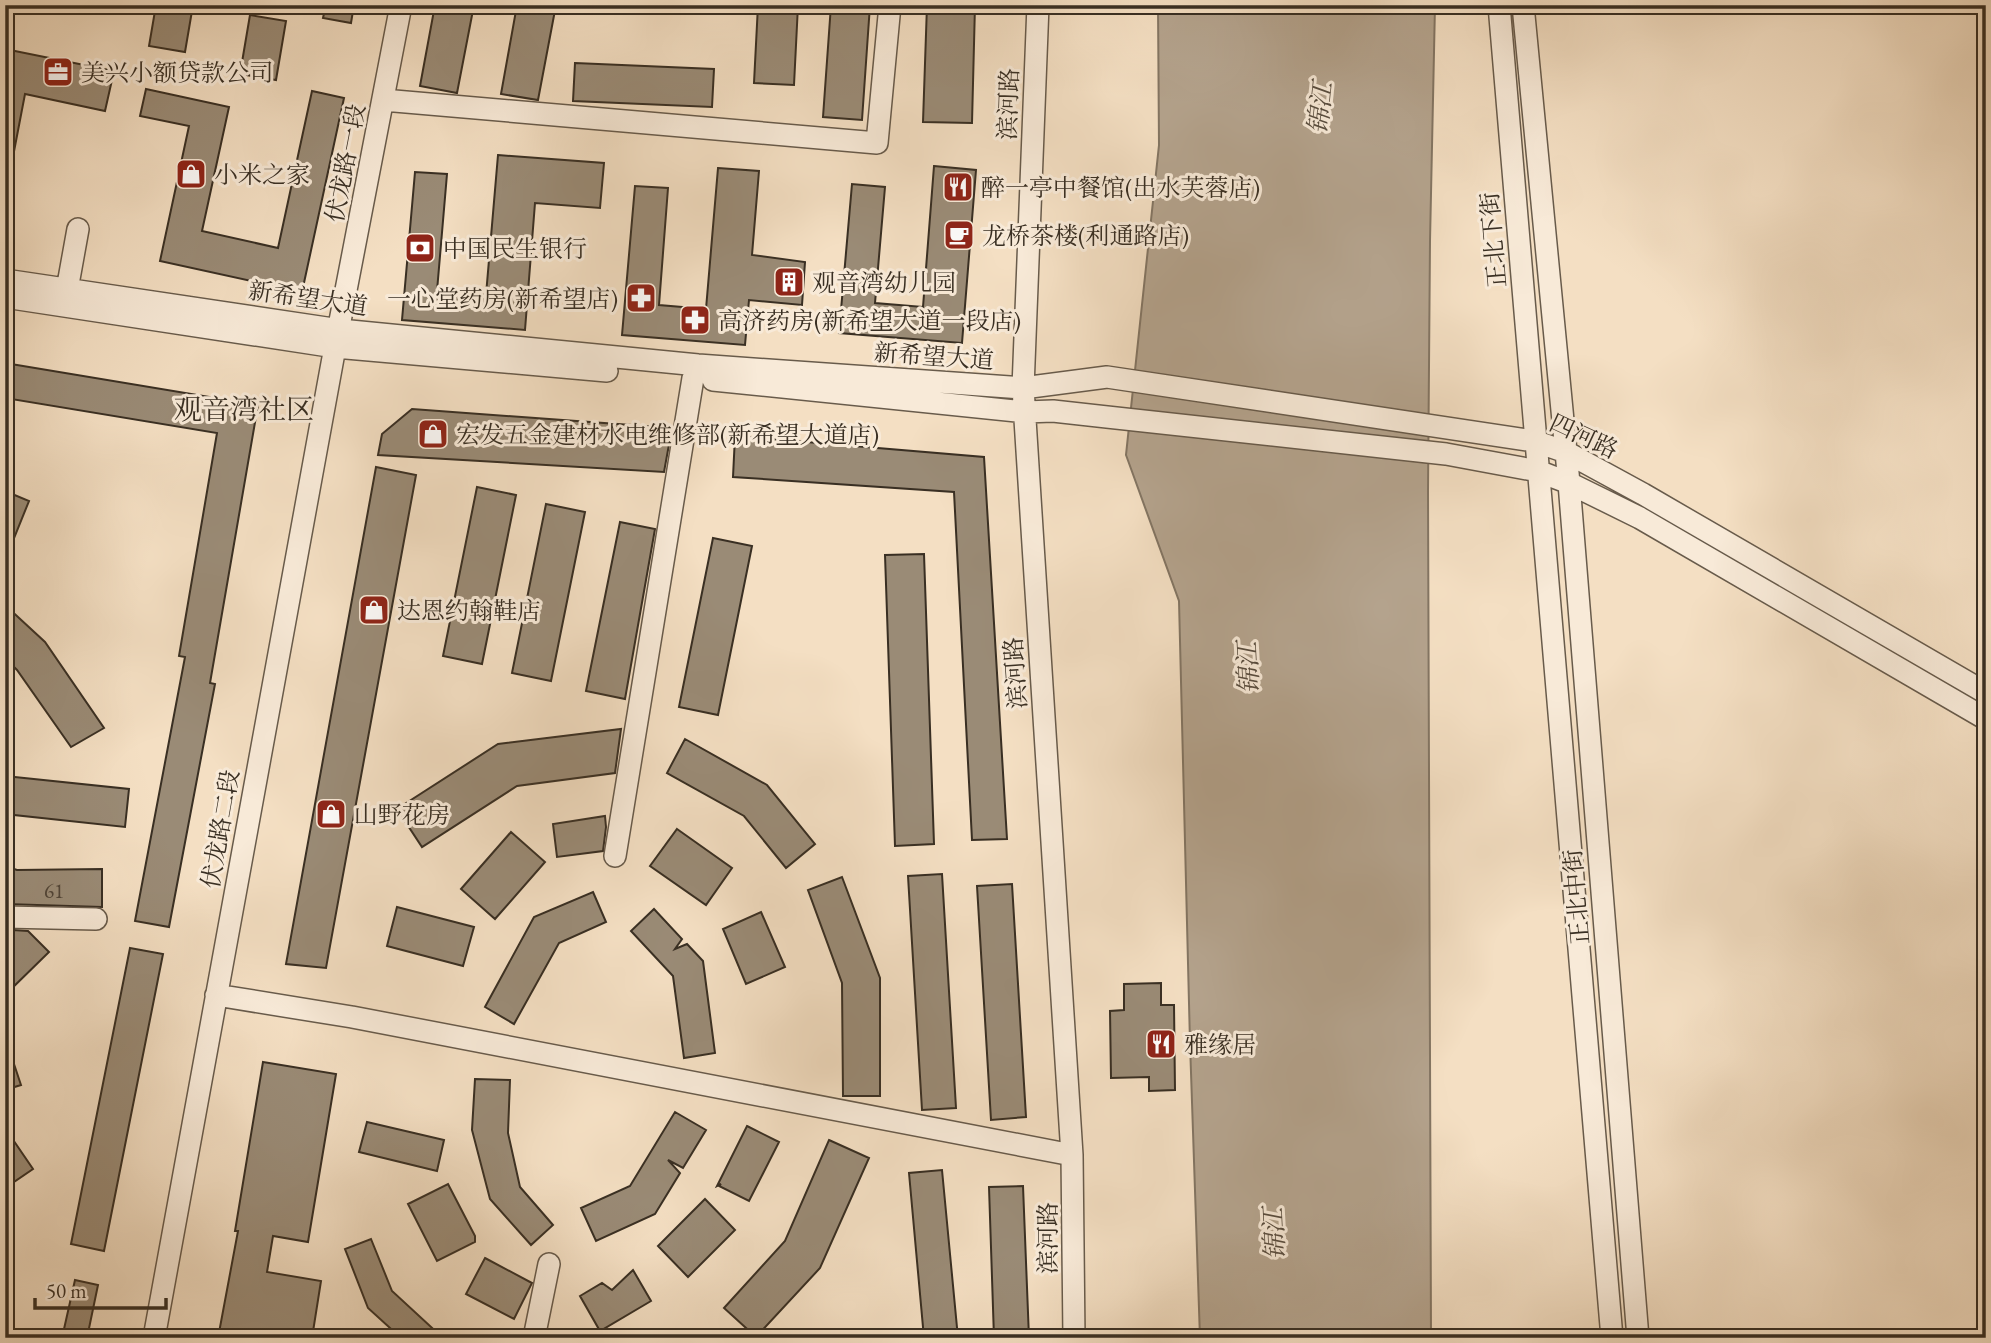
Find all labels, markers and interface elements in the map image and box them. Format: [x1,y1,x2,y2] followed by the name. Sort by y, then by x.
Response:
[41,55,75,89] office icon: 美兴小额贷款公司
[81,57,273,88] place label: 美兴小额贷款公司
[991,67,1025,141] street label: 滨河路
[1300,76,1340,136] water label: 锦江
[318,101,372,225] street label: 伏龙路一段
[174,157,208,191] shop icon: 小米之家
[214,159,310,190] place label: 小米之家
[941,170,975,204] restaurant icon: 醉一亭中餐馆(出水芙蓉店)
[981,172,1260,203] place label: 醉一亭中餐馆(出水芙蓉店)
[1473,191,1513,289] street label: 正北下街
[942,218,976,252] cafe icon: 龙桥茶楼(利通路店)
[982,220,1189,251] place label: 龙桥茶楼(利通路店)
[403,231,437,265] bank icon: 中国民生银行
[443,233,587,264] place label: 中国民生银行
[772,265,806,299] building icon: 观音湾幼儿园
[812,267,956,298] place label: 观音湾幼儿园
[246,274,370,322] street label: 新希望大道
[624,281,658,315] pharmacy icon: 一心堂药房(新希望店)
[387,283,618,314] place label: 一心堂药房(新希望店)
[678,303,712,337] pharmacy icon: 高济药房(新希望大道一段店)
[718,305,1021,336] place label: 高济药房(新希望大道一段店)
[873,336,995,376] street label: 新希望大道
[174,391,314,427] district label: 观音湾社区
[1545,407,1623,465] street label: 四河路
[416,417,450,451] shop icon: 宏发五金建材水电维修部(新希望大道店)
[456,419,879,450] place label: 宏发五金建材水电维修部(新希望大道店)
[357,593,391,627] shop icon: 达恩约翰鞋店
[397,595,541,626] place label: 达恩约翰鞋店
[997,636,1033,710] street label: 滨河路
[1229,637,1266,695] water label: 锦江
[194,767,246,891] street label: 伏龙路二段
[314,797,348,831] shop icon: 山野花房
[354,799,450,830] place label: 山野花房
[1556,848,1596,946] street label: 正北中街
[44,877,64,904] house number: 61
[1144,1027,1178,1061] restaurant icon: 雅缘居
[1184,1029,1256,1060] place label: 雅缘居
[1032,1202,1063,1274] street label: 滨河路
[1255,1203,1292,1261] water label: 锦江
[35,1266,166,1310] scale bar
[46,1277,87,1304] text: 50 m

